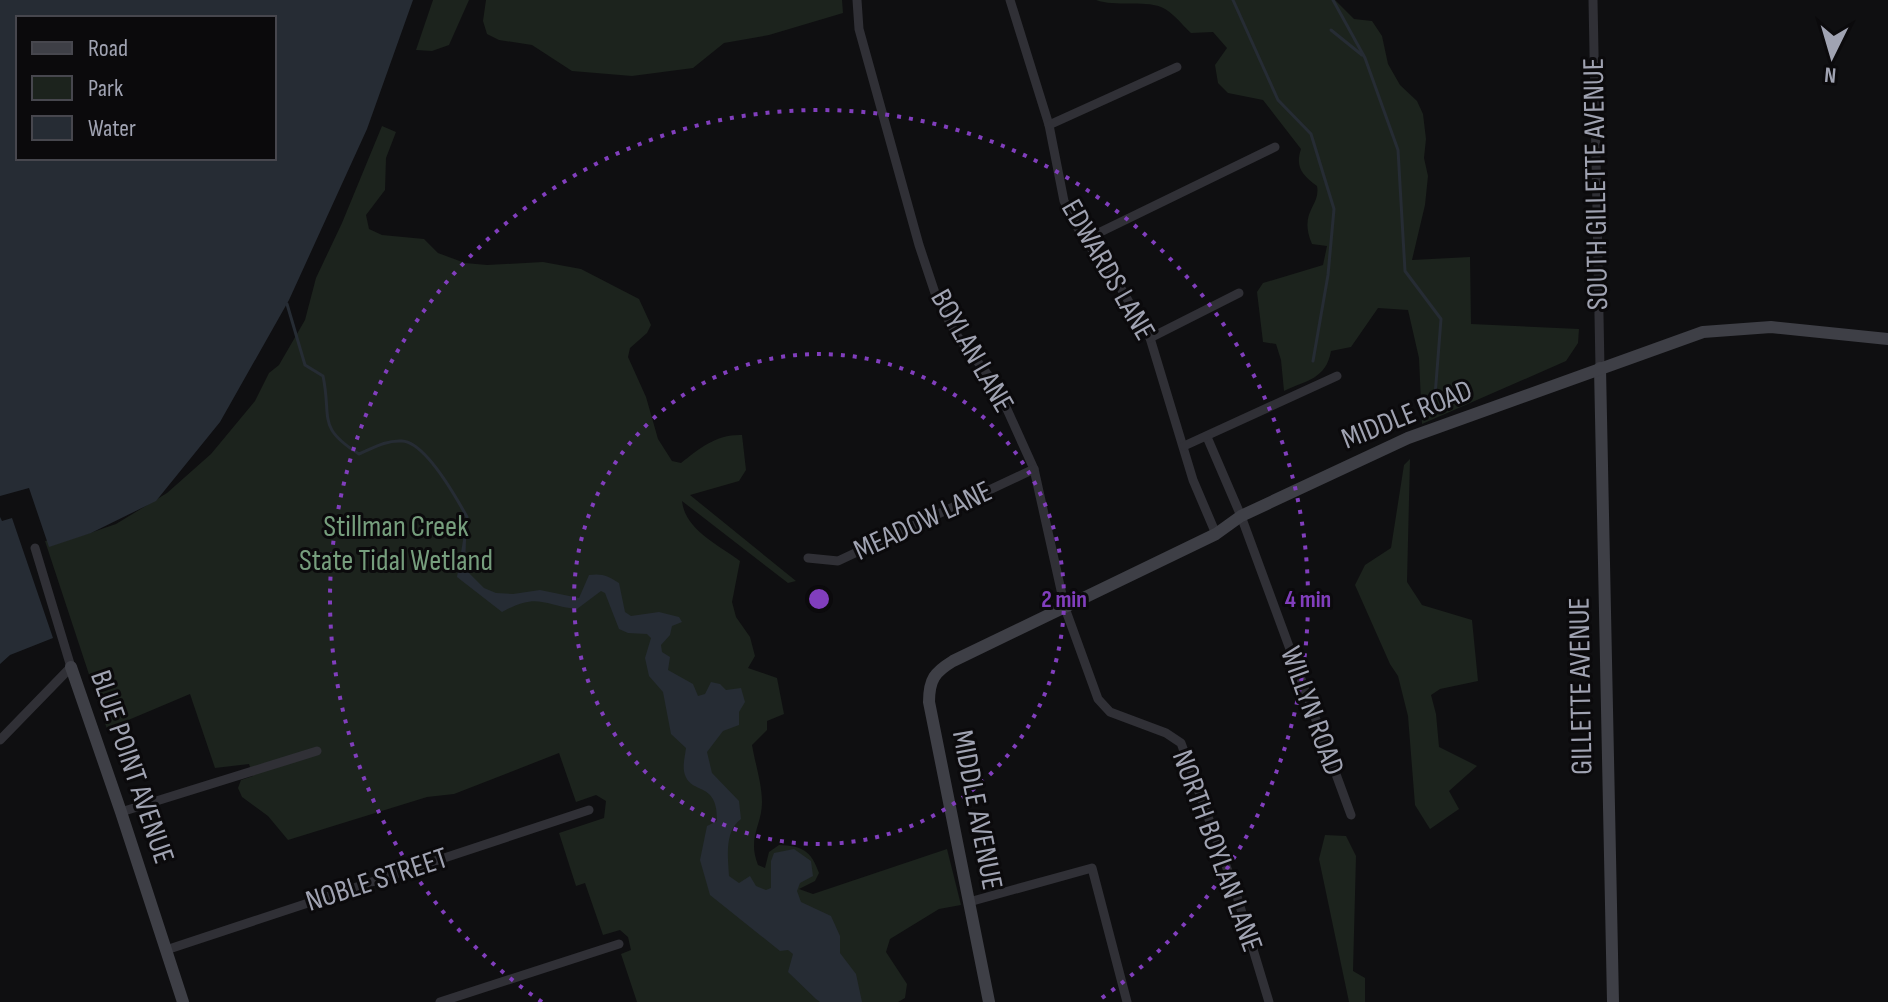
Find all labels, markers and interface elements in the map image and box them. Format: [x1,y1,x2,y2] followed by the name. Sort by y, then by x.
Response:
[16,16,276,160] legend
[1792,16,1872,96] north arrow
[88,34,128,63] text: Road
[1576,58,1616,310] street label: SOUTH GILLETTE AVENUE
[1823,60,1837,88] text: N
[88,74,123,103] text: Park
[88,114,136,143] text: Water
[1053,193,1163,347] street label: EDWARDS LANE
[922,283,1022,419] street label: BOYLAN LANE
[1336,373,1478,457] street label: MIDDLE ROAD
[848,473,998,569] street label: MEADOW LANE
[299,509,493,579] park label: Stillman Creek State Tidal Wetland
[805,585,833,613] centre of rings
[1041,585,1087,614] text: 2 min
[1285,585,1331,614] text: 4 min
[1561,597,1601,775] street label: GILLETTE AVENUE
[1272,642,1352,780] street label: WILLYN ROAD
[82,666,182,868] street label: BLUE POINT AVENUE
[944,727,1010,893] street label: MIDDLE AVENUE
[1164,745,1270,957] street label: NORTH BOYLAN LANE
[301,840,453,920] street label: NOBLE STREET

